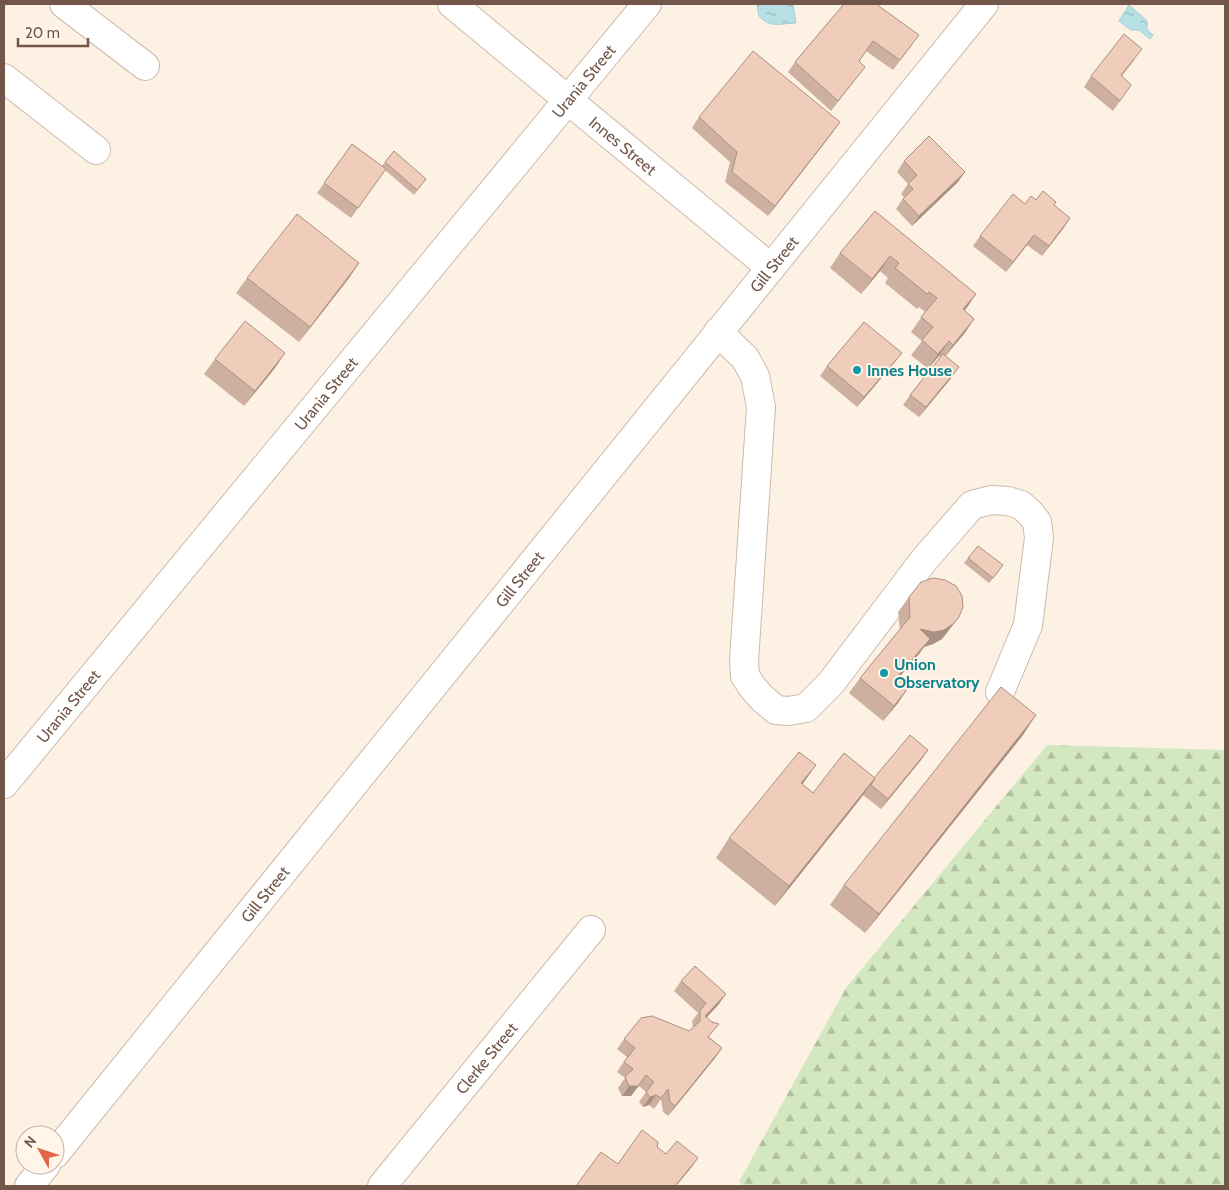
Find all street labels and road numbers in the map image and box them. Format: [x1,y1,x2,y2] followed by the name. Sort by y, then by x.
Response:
[548,41,620,122] street label: Urania Street
[585,113,661,180] street label: Innes Street
[746,232,803,296] street label: Gill Street
[291,353,362,434] street label: Urania Street
[492,547,548,611] street label: Gill Street
[33,666,105,747] street label: Urania Street
[237,862,294,926] street label: Gill Street
[452,1018,522,1098] street label: Clerke Street

